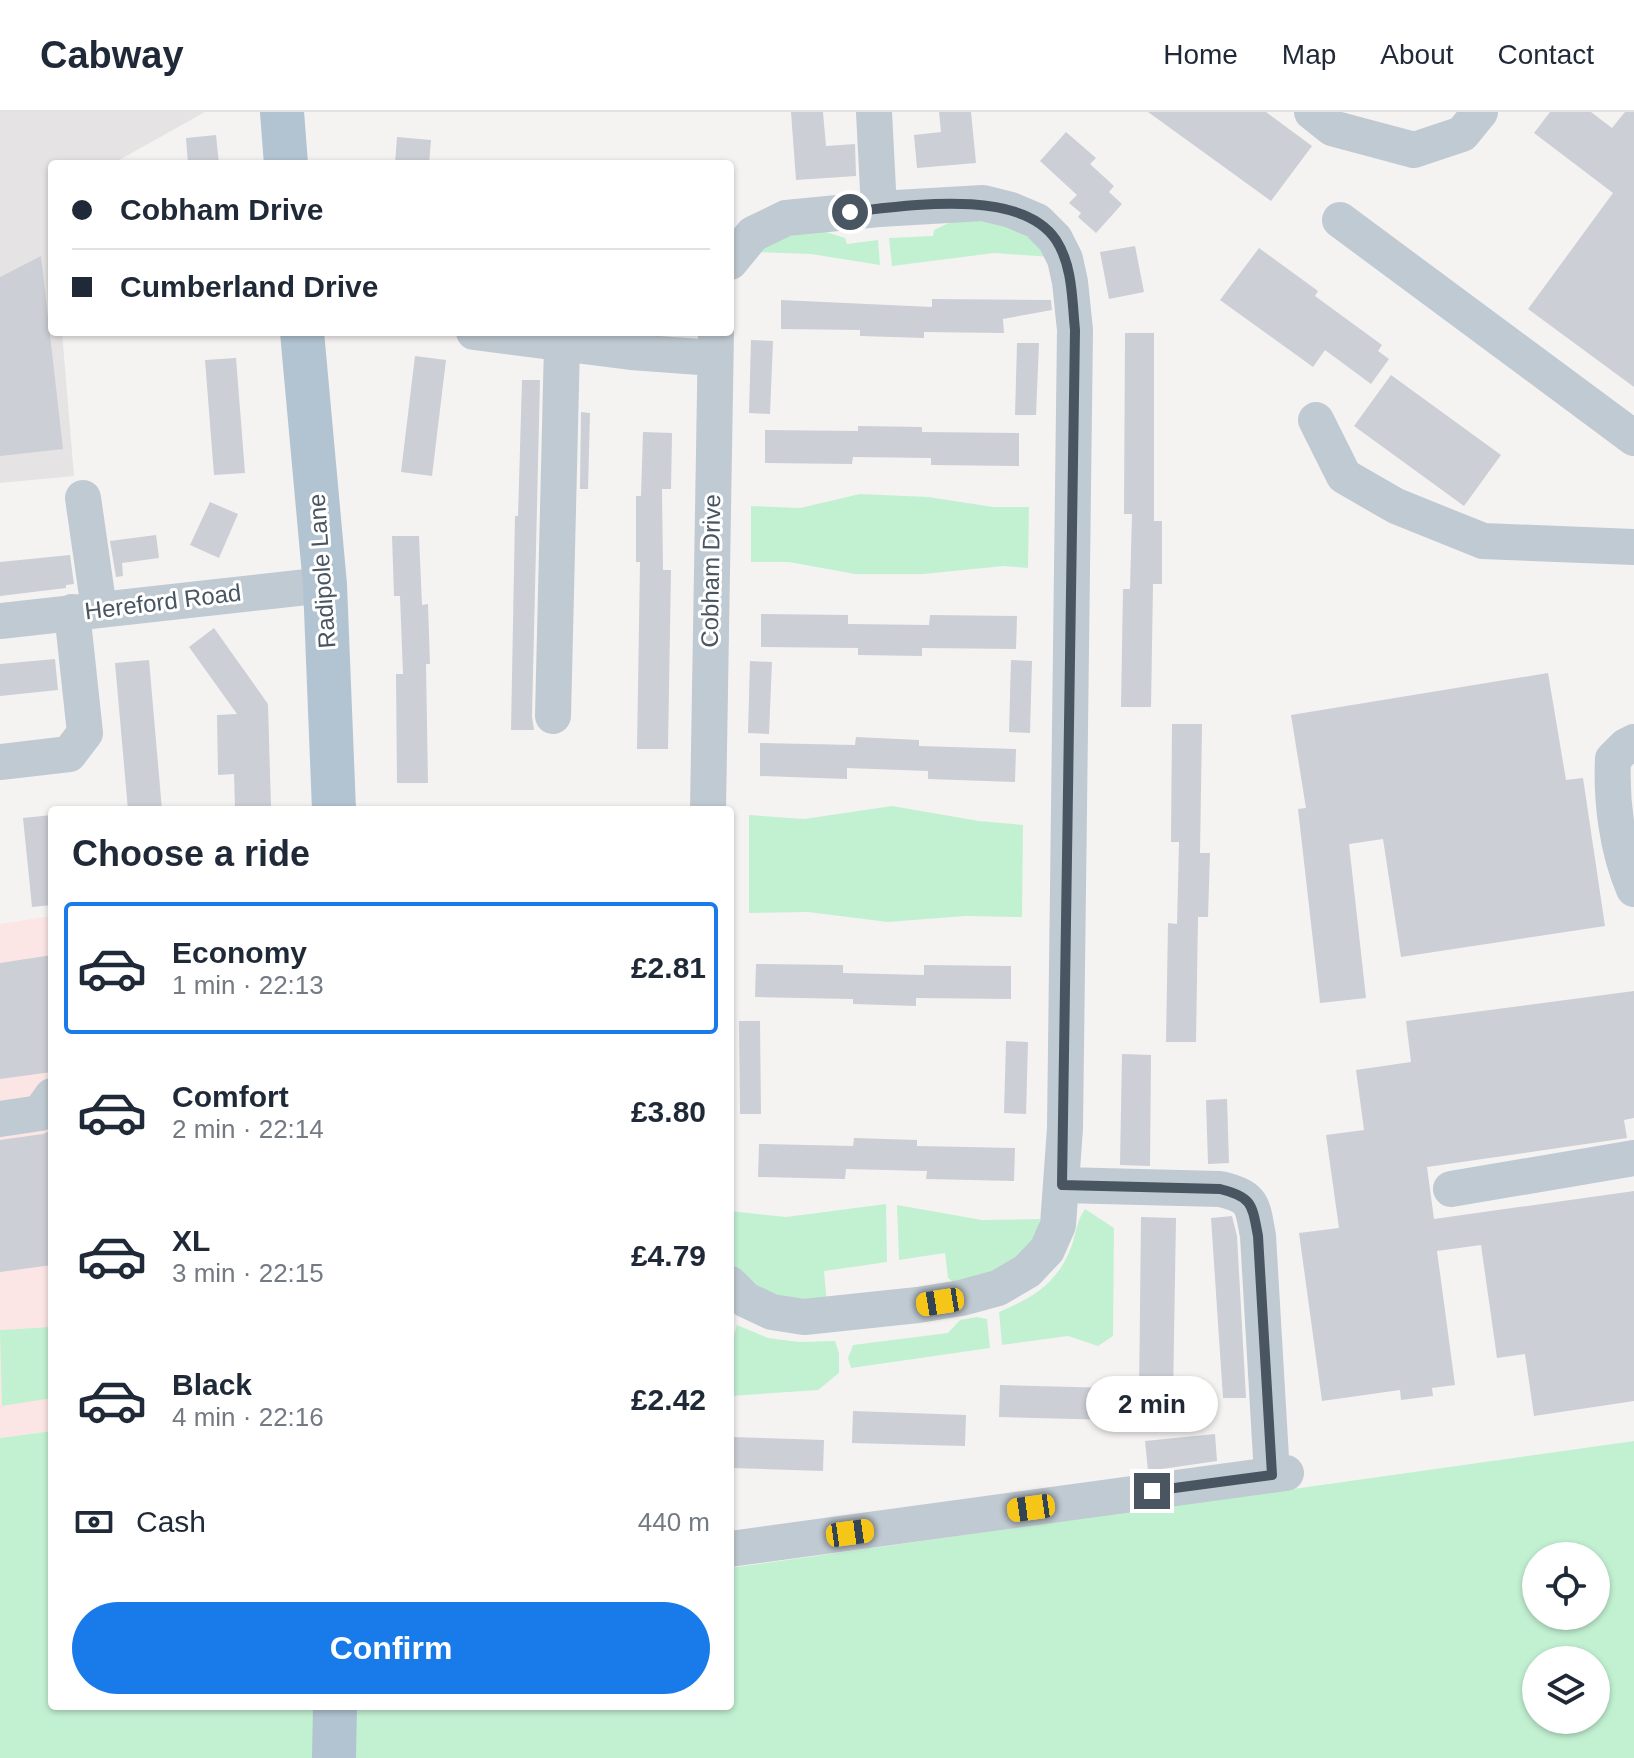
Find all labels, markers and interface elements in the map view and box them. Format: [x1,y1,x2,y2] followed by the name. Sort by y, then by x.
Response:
[40,34,184,76] text: Cabway
[1163,39,1238,70] text: Home
[1282,39,1336,70] text: Map
[1380,39,1454,70] text: About
[1498,39,1594,70] text: Contact
[120,193,323,226] text: Cobham Drive
[832,194,868,230] route start
[120,270,378,303] text: Cumberland Drive
[303,493,340,649] street label: Radipole Lane
[696,494,725,648] street label: Cobham Drive
[83,579,243,624] street label: Hereford Road
[72,833,310,874] text: Choose a ride
[76,932,148,1004] icon: car
[172,936,307,969] text: Economy
[631,951,706,984] text: £2.81
[172,970,324,1000] text: 1 min · 22:13
[76,1076,148,1148] icon: car
[172,1080,289,1113] text: Comfort
[631,1095,706,1128] text: £3.80
[172,1114,324,1144] text: 2 min · 22:14
[76,1220,148,1292] icon: car
[172,1224,210,1257] text: XL
[631,1239,706,1272] text: £4.79
[172,1258,324,1288] text: 3 min · 22:15
[914,1286,966,1318] car
[76,1364,148,1436] icon: car
[172,1368,252,1401] text: Black
[1086,1375,1218,1431] callout: 2 min
[631,1383,706,1416] text: £2.42
[1118,1389,1186,1419] text: 2 min
[172,1402,324,1432] text: 4 min · 22:16
[1134,1473,1170,1509] route end
[1006,1493,1056,1523] car
[72,1500,116,1544] icon: cash
[136,1505,206,1538] text: Cash
[638,1507,710,1537] text: 440 m
[825,1518,875,1548] car
[1522,1542,1610,1734] map controls
[1522,1542,1610,1630] button: locate
[72,1602,710,1694] button: Confirm
[1522,1646,1610,1734] button: layers

